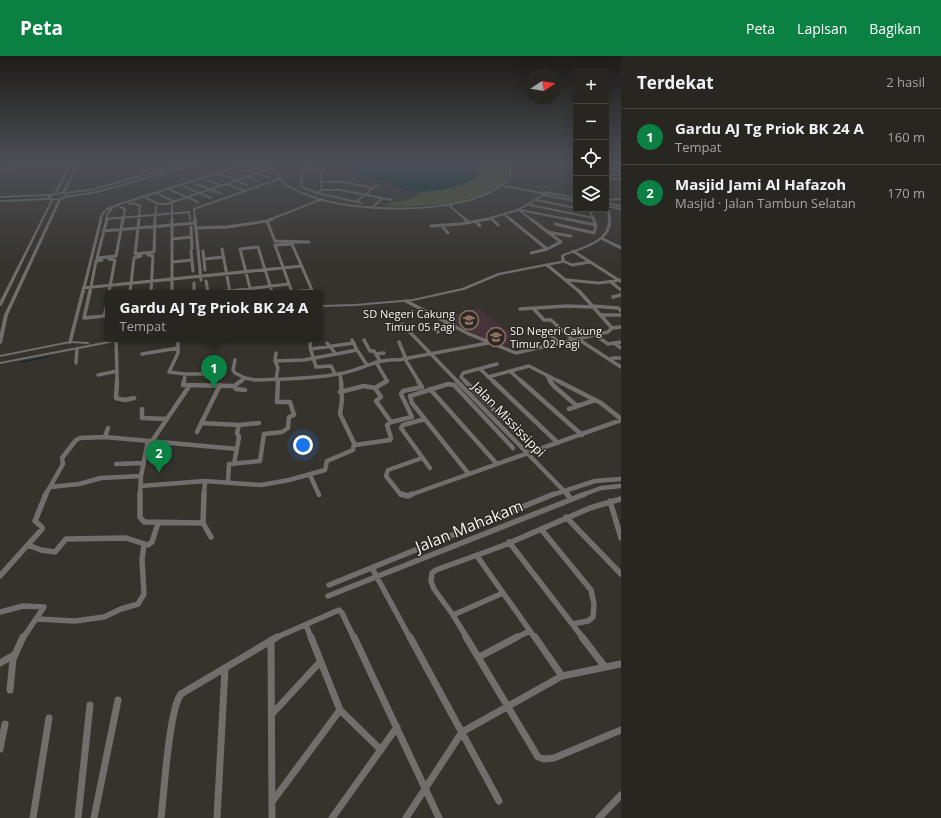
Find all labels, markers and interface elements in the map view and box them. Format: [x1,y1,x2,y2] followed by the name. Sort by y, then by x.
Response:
[20,15,63,41] text: Peta
[746,19,775,38] text: Peta
[797,19,847,38] text: Lapisan
[869,19,921,38] text: Bagikan
[525,68,561,104] north arrow
[573,68,609,212] map controls
[573,68,609,104] button: +
[637,71,714,94] text: Terdekat
[886,73,925,91] text: 2 hasil
[573,104,609,140] button: −
[675,118,864,138] text: Gardu AJ Tg Priok BK 24 A
[646,128,654,146] text: 1
[887,128,925,146] text: 160 m
[675,138,721,156] text: Tempat
[573,140,609,176] button: locate
[675,174,846,194] text: Masjid Jami Al Hafazoh
[573,176,609,212] button: layers
[646,184,654,202] text: 2
[887,184,925,202] text: 170 m
[675,194,856,212] text: Masjid · Jalan Tambun Selatan
[105,290,323,342] popup
[120,297,308,317] text: Gardu AJ Tg Priok BK 24 A
[363,306,455,334] place label: SD Negeri Cakung Timur 05 Pagi
[458,309,480,331] school or university icon: SD Negeri Cakung Timur 05 Pagi
[120,317,166,335] text: Tempat
[510,323,602,351] place label: SD Negeri Cakung Timur 02 Pagi
[485,326,507,348] school or university icon: SD Negeri Cakung Timur 02 Pagi
[201,355,227,388] pin: 1
[467,376,550,461] street label: Jalan Mississippi
[293,435,313,455] your location
[146,440,172,473] pin: 2
[410,494,526,558] street label: Jalan Mahakam

